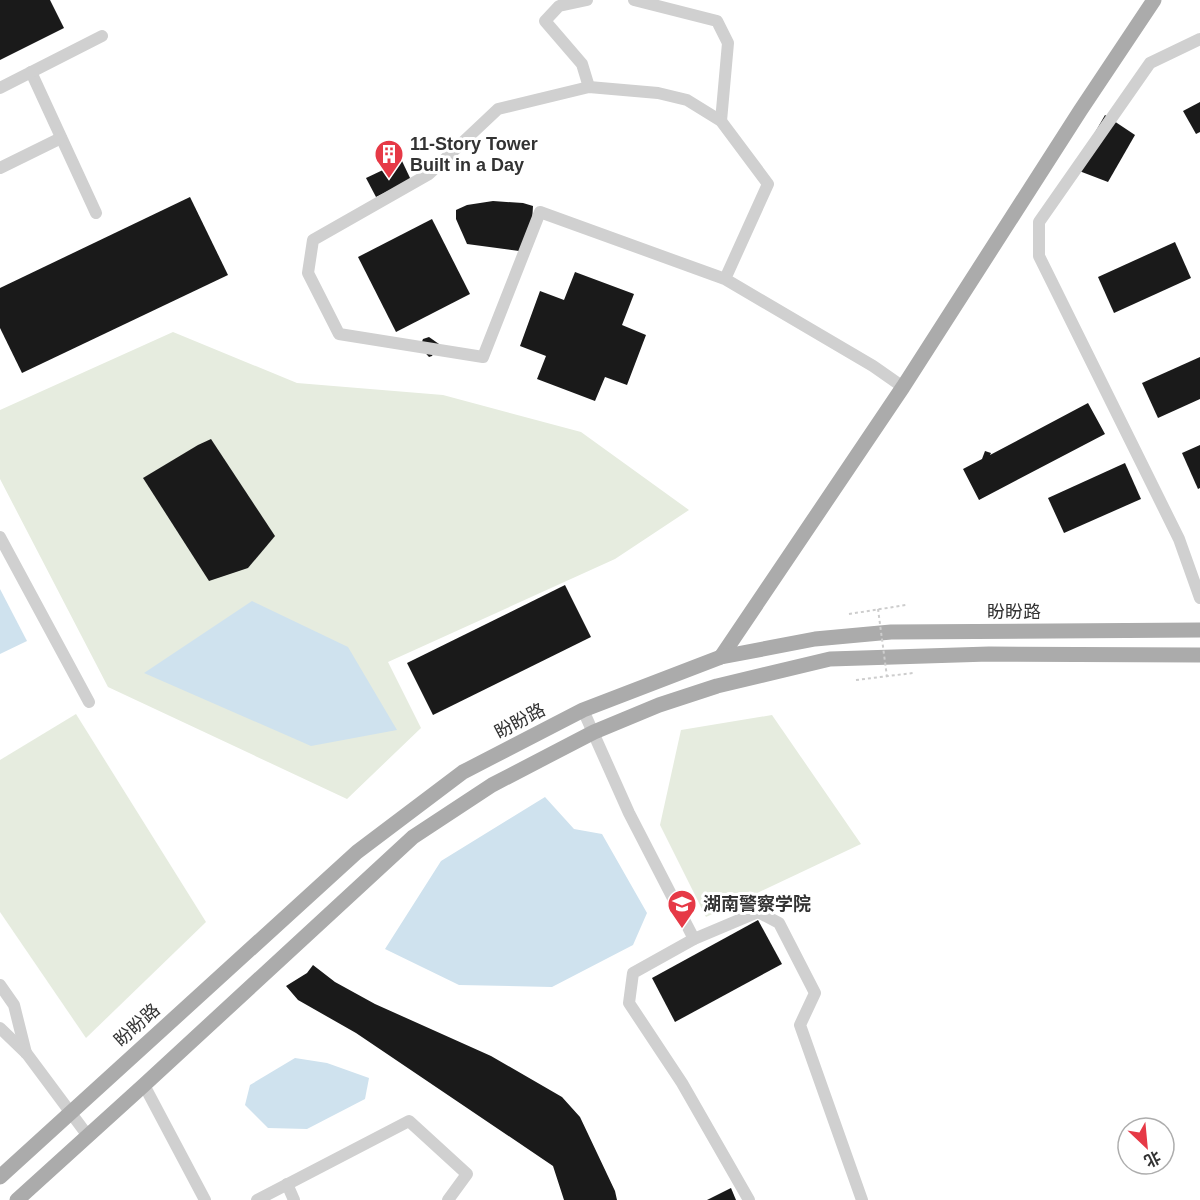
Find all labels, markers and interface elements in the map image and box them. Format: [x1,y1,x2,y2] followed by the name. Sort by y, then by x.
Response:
[410,134,538,175] place label: 11-Story Tower Built in a Day
[373,138,405,180] building icon: 11-Story Tower Built in a Day
[987,602,1041,622] street label: 盼盼路
[491,699,549,743] street label: 盼盼路
[666,888,698,930] school or university icon: 湖南警察学院
[703,894,811,914] place label: 湖南警察学院
[110,1000,164,1050] street label: 盼盼路
[1116,1116,1176,1176] north arrow
[1141,1148,1163,1170] text: 北

